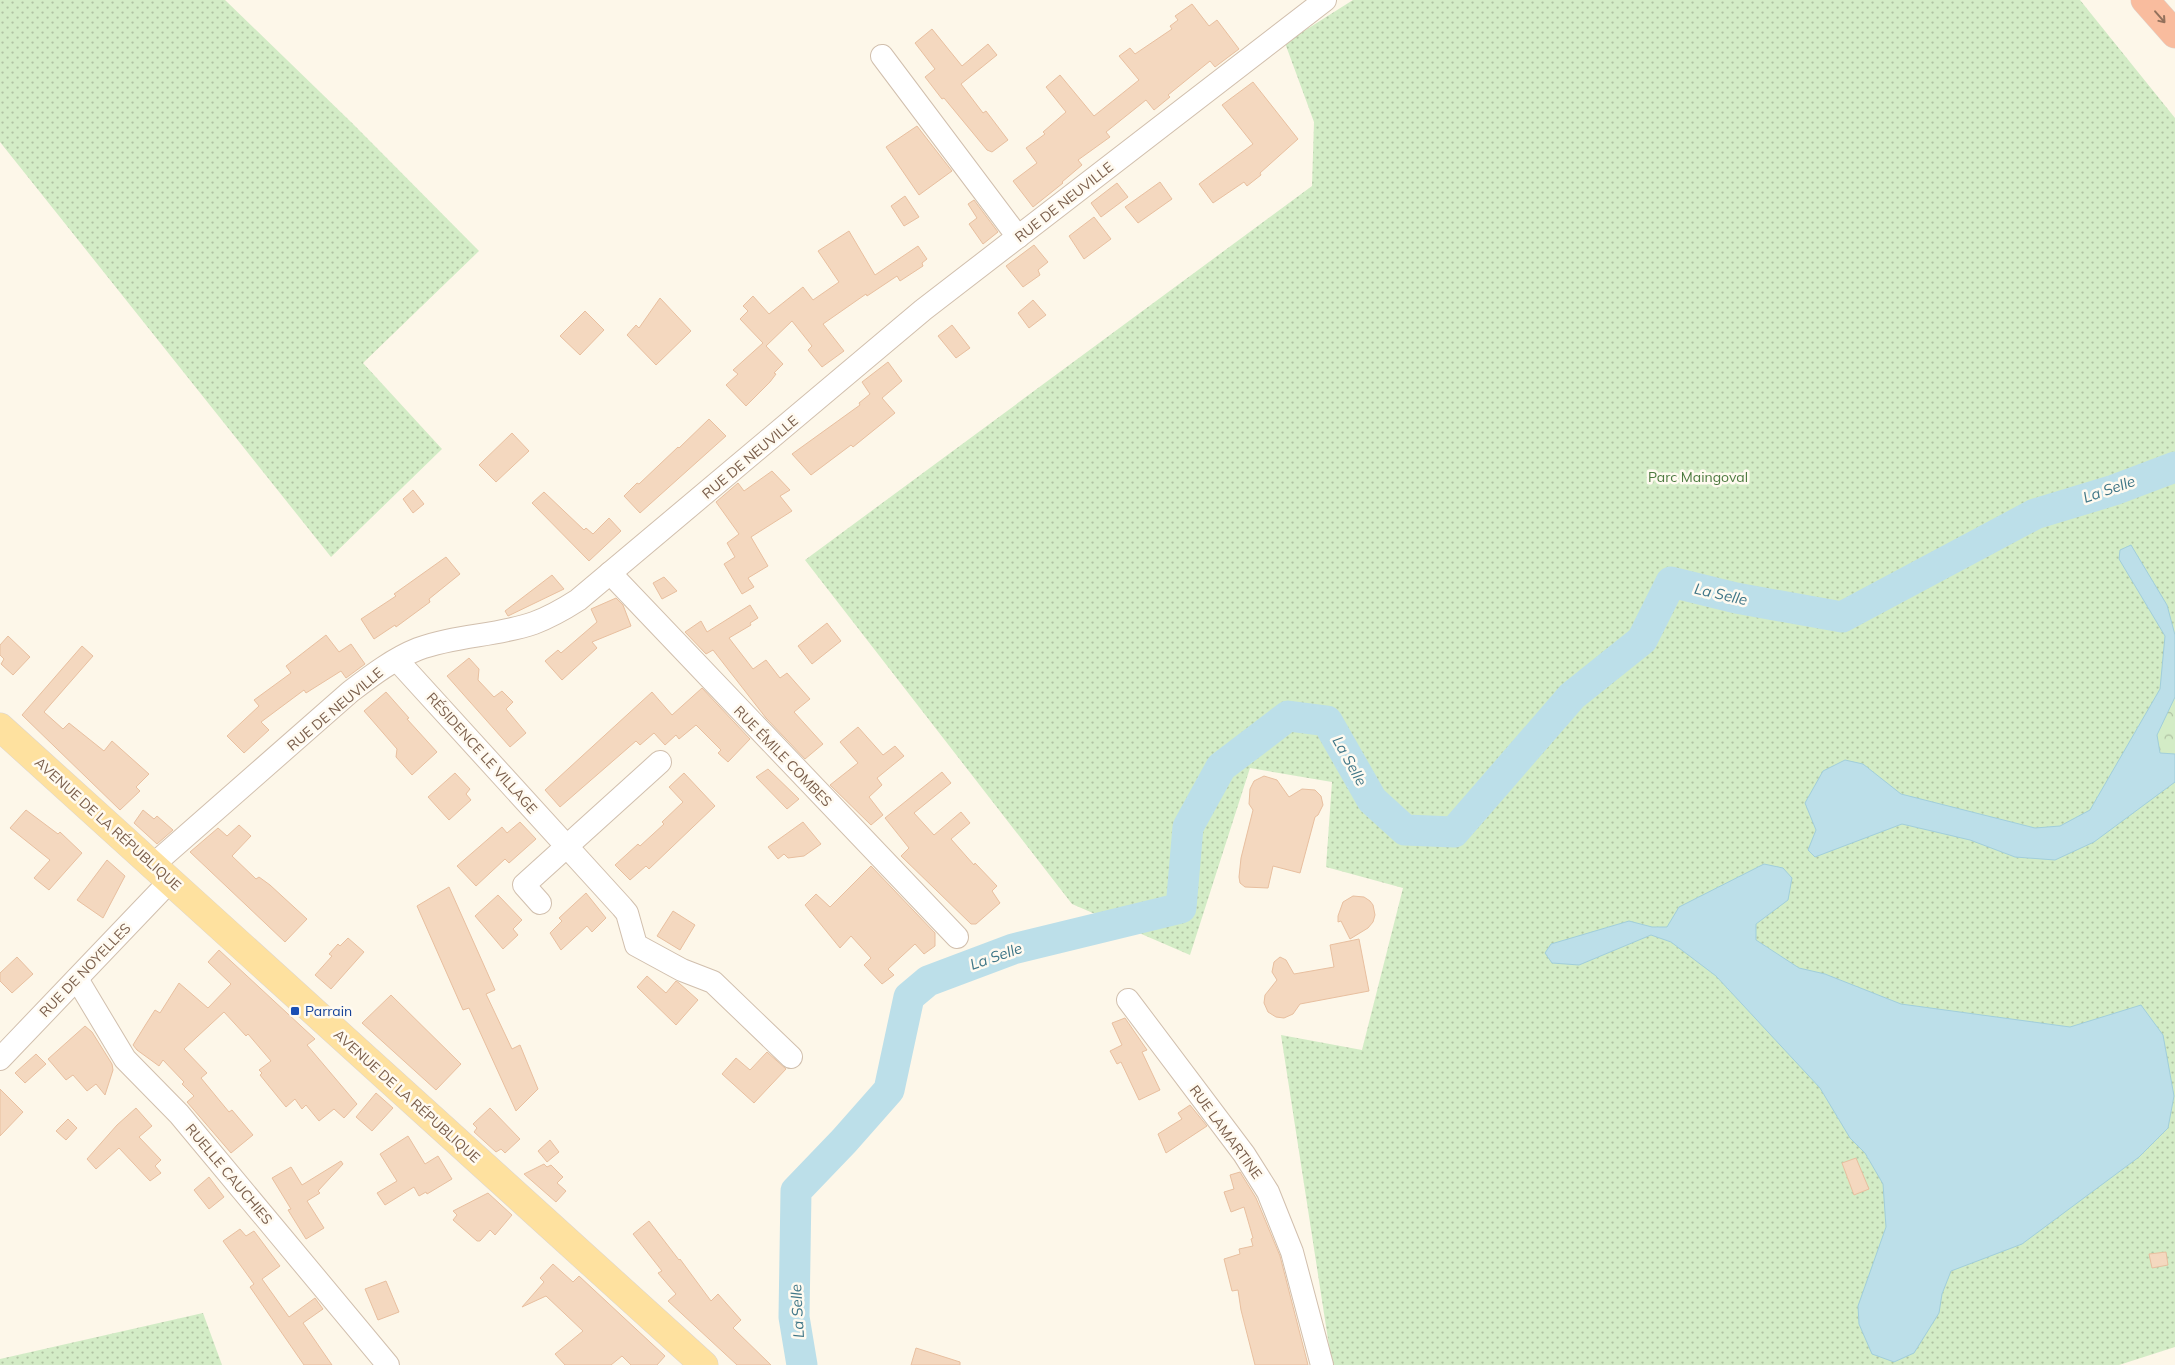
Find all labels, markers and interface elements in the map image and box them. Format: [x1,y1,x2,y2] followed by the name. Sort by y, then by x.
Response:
[2154,11,2166,24] one-way arrow
[1011,158,1117,246] street label: RUE DE NEUVILLE
[698,412,802,502] street label: RUE DE NEUVILLE
[1648,468,1748,486] park label: Parc Maingoval
[2080,471,2138,507] water label: La Selle
[1693,579,1749,609] water label: La Selle
[283,664,387,754] street label: RUE DE NEUVILLE
[423,689,541,817] street label: RÉSIDENCE LE VILLAGE
[730,702,836,811] street label: RUE ÉMILE COMBES
[1329,733,1371,789] water label: La Selle
[31,753,185,895] street label: AVENUE DE LA RÉPUBLIQUE
[36,919,135,1021] street label: RUE DE NOYELLES
[967,938,1025,974] water label: La Selle
[305,1002,352,1020] place label: Parrain
[289,1005,301,1017] marker: Parrain
[330,1025,484,1167] street label: AVENUE DE LA RÉPUBLIQUE
[1186,1081,1266,1183] street label: RUE LAMARTINE
[182,1120,277,1228] street label: RUELLE CAUCHIES
[786,1284,808,1338] water label: La Selle

